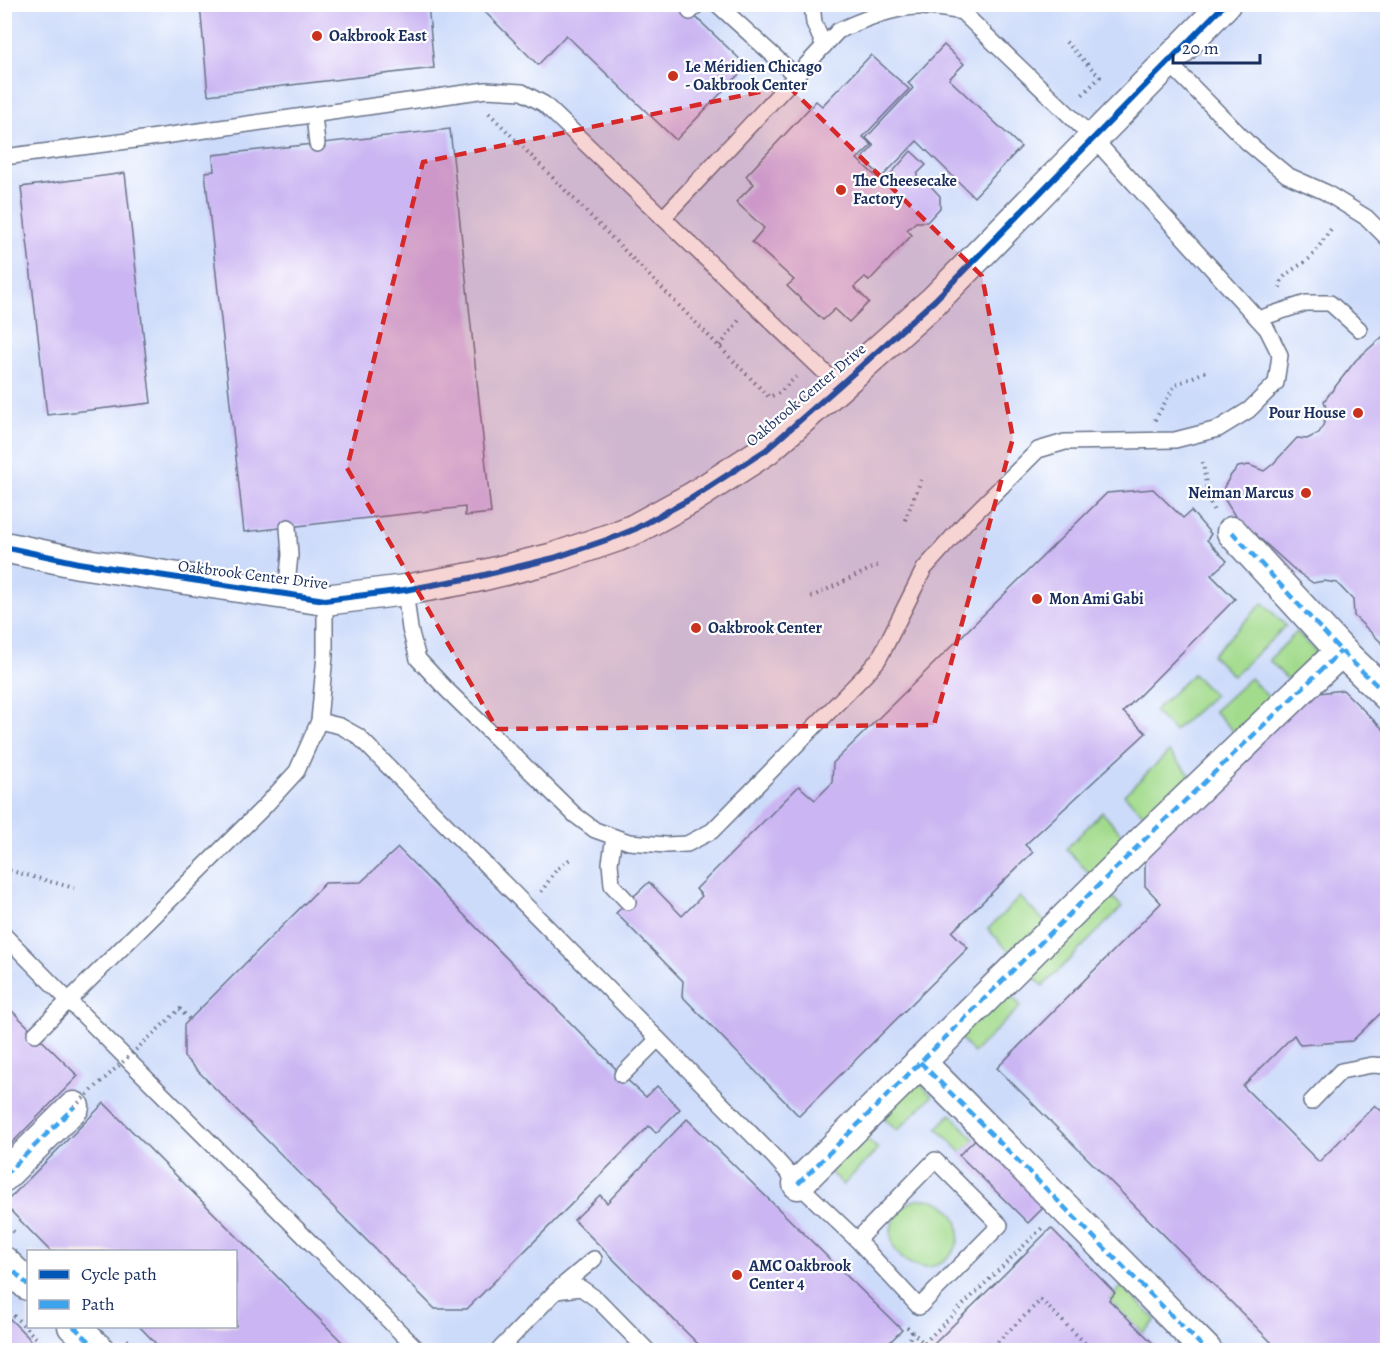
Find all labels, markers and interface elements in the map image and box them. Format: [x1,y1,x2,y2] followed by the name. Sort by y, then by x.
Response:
[329,25,427,47] place label: Oakbrook East
[1173,27,1260,65] scale bar
[310,29,324,43] marker: Oakbrook East
[1182,36,1219,60] text: 20 m
[685,56,822,96] place label: Le Méridien Chicago - Oakbrook Center
[666,69,680,83] marker: Le Méridien Chicago - Oakbrook Center
[853,170,957,210] place label: The Cheesecake Factory
[834,183,848,197] marker: The Cheesecake Factory
[741,338,871,452] street label: Oakbrook Center Drive
[1268,402,1346,424] place label: Pour House
[1351,406,1365,420] marker: Pour House
[1188,482,1294,504] place label: Neiman Marcus
[1299,486,1313,500] marker: Neiman Marcus
[177,555,329,595] street label: Oakbrook Center Drive
[1049,588,1144,610] place label: Mon Ami Gabi
[1030,592,1044,606] marker: Mon Ami Gabi
[708,617,823,639] place label: Oakbrook Center
[689,621,703,635] marker: Oakbrook Center
[27,1250,237,1328] legend
[748,1255,852,1295] place label: AMC Oakbrook Center 4
[81,1262,157,1286] text: Cycle path
[730,1268,744,1282] marker: AMC Oakbrook Center 4
[81,1292,115,1316] text: Path

